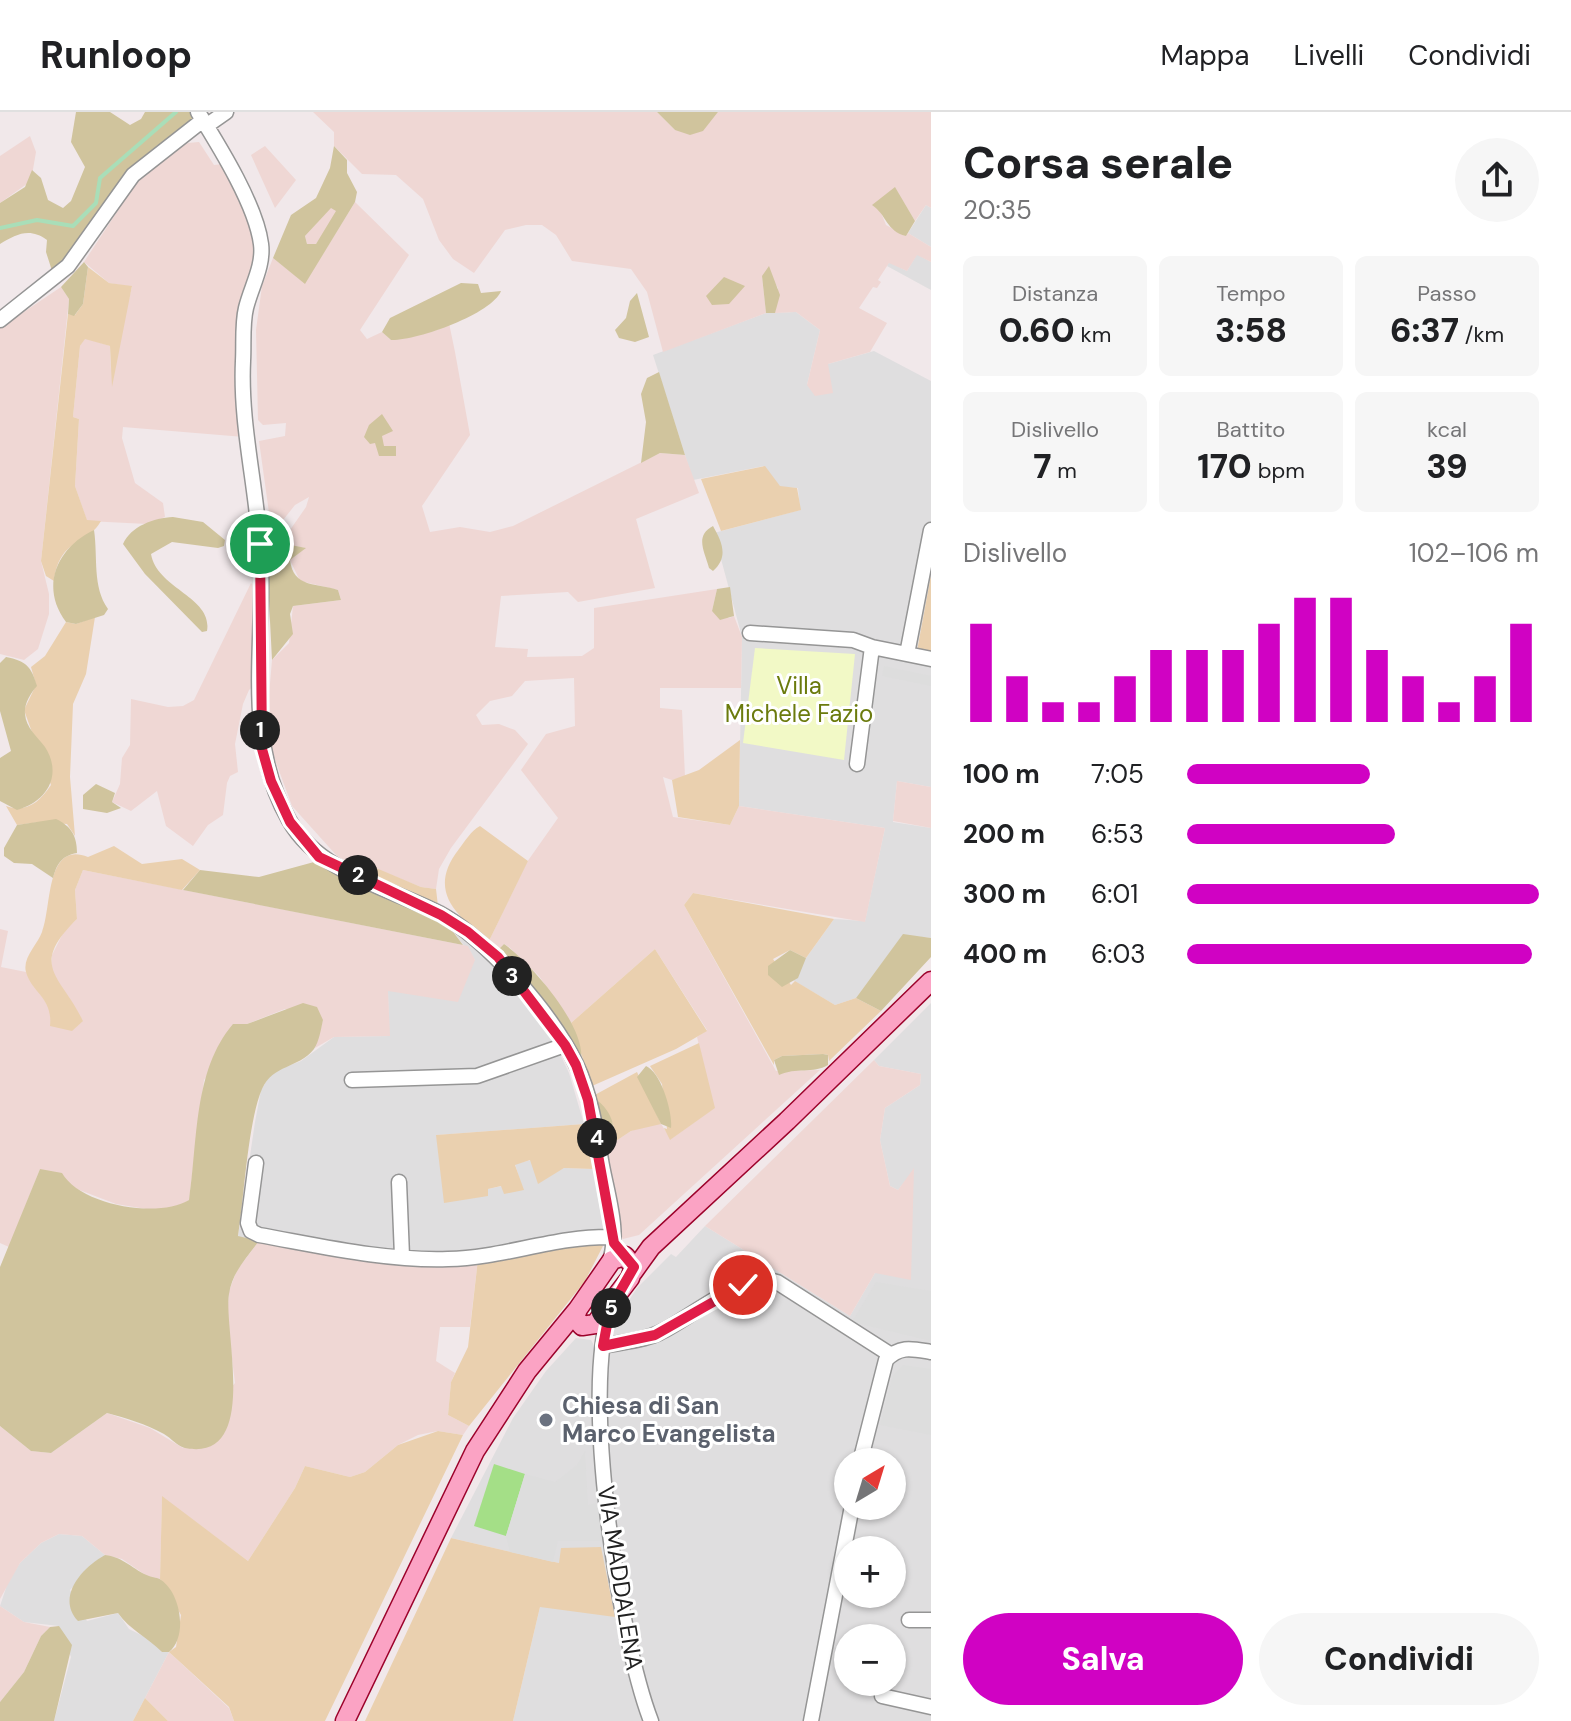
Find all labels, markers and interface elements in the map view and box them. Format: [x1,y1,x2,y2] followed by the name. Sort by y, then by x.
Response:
[40,30,192,80] text: Runloop
[1160,37,1250,74] text: Mappa
[1294,37,1364,74] text: Livelli
[1408,37,1531,74] text: Condividi
[963,134,1233,192] text: Corsa serale
[1455,138,1539,222] button: share
[963,193,1032,227] text: 20:35
[1012,279,1098,308] text: Distanza
[1216,279,1286,308] text: Tempo
[1417,279,1477,308] text: Passo
[999,308,1075,353] text: 0.60
[1215,308,1287,353] text: 3:58
[1390,308,1459,353] text: 6:37
[1075,320,1111,349] text: km
[1459,320,1504,349] text: /km
[1011,415,1099,444] text: Dislivello
[1217,415,1285,444] text: Battito
[1427,415,1467,444] text: kcal
[1033,444,1051,489] text: 7
[1197,444,1252,489] text: 170
[1426,444,1468,489] text: 39
[1051,456,1077,485] text: m
[1252,456,1305,485] text: bpm
[226,510,294,578] pin
[238,522,282,566] icon: arrive
[963,536,1067,570] text: Dislivello
[1409,536,1539,570] text: 102–106 m
[725,670,873,729] park label: Villa Michele Fazio
[240,710,280,750] pin: 1
[256,715,264,744] text: 1
[963,757,1040,791] text: 100 m
[1091,757,1144,791] text: 7:05
[963,817,1045,851] text: 200 m
[1091,817,1144,851] text: 6:53
[338,855,378,895] pin: 2
[352,860,364,889] text: 2
[963,877,1046,911] text: 300 m
[1091,877,1138,911] text: 6:01
[963,937,1047,971] text: 400 m
[1091,937,1146,971] text: 6:03
[492,956,532,996] pin: 3
[505,961,519,990] text: 3
[577,1118,617,1158] pin: 4
[590,1123,604,1152] text: 4
[709,1251,777,1319] pin
[721,1263,765,1307] icon: check
[591,1288,631,1328] pin: 5
[604,1293,618,1322] text: 5
[562,1390,776,1449] place label: Chiesa di San Marco Evangelista
[537,1411,555,1429] marker: Chiesa di San Marco Evangelista
[834,1448,906,1520] north arrow
[834,1448,906,1696] map controls
[591,1483,650,1673] street label: VIA MADDALENA
[834,1536,906,1608] button: +
[963,1613,1243,1705] button: Salva
[1259,1613,1539,1705] button: Condividi
[834,1624,906,1696] button: −

